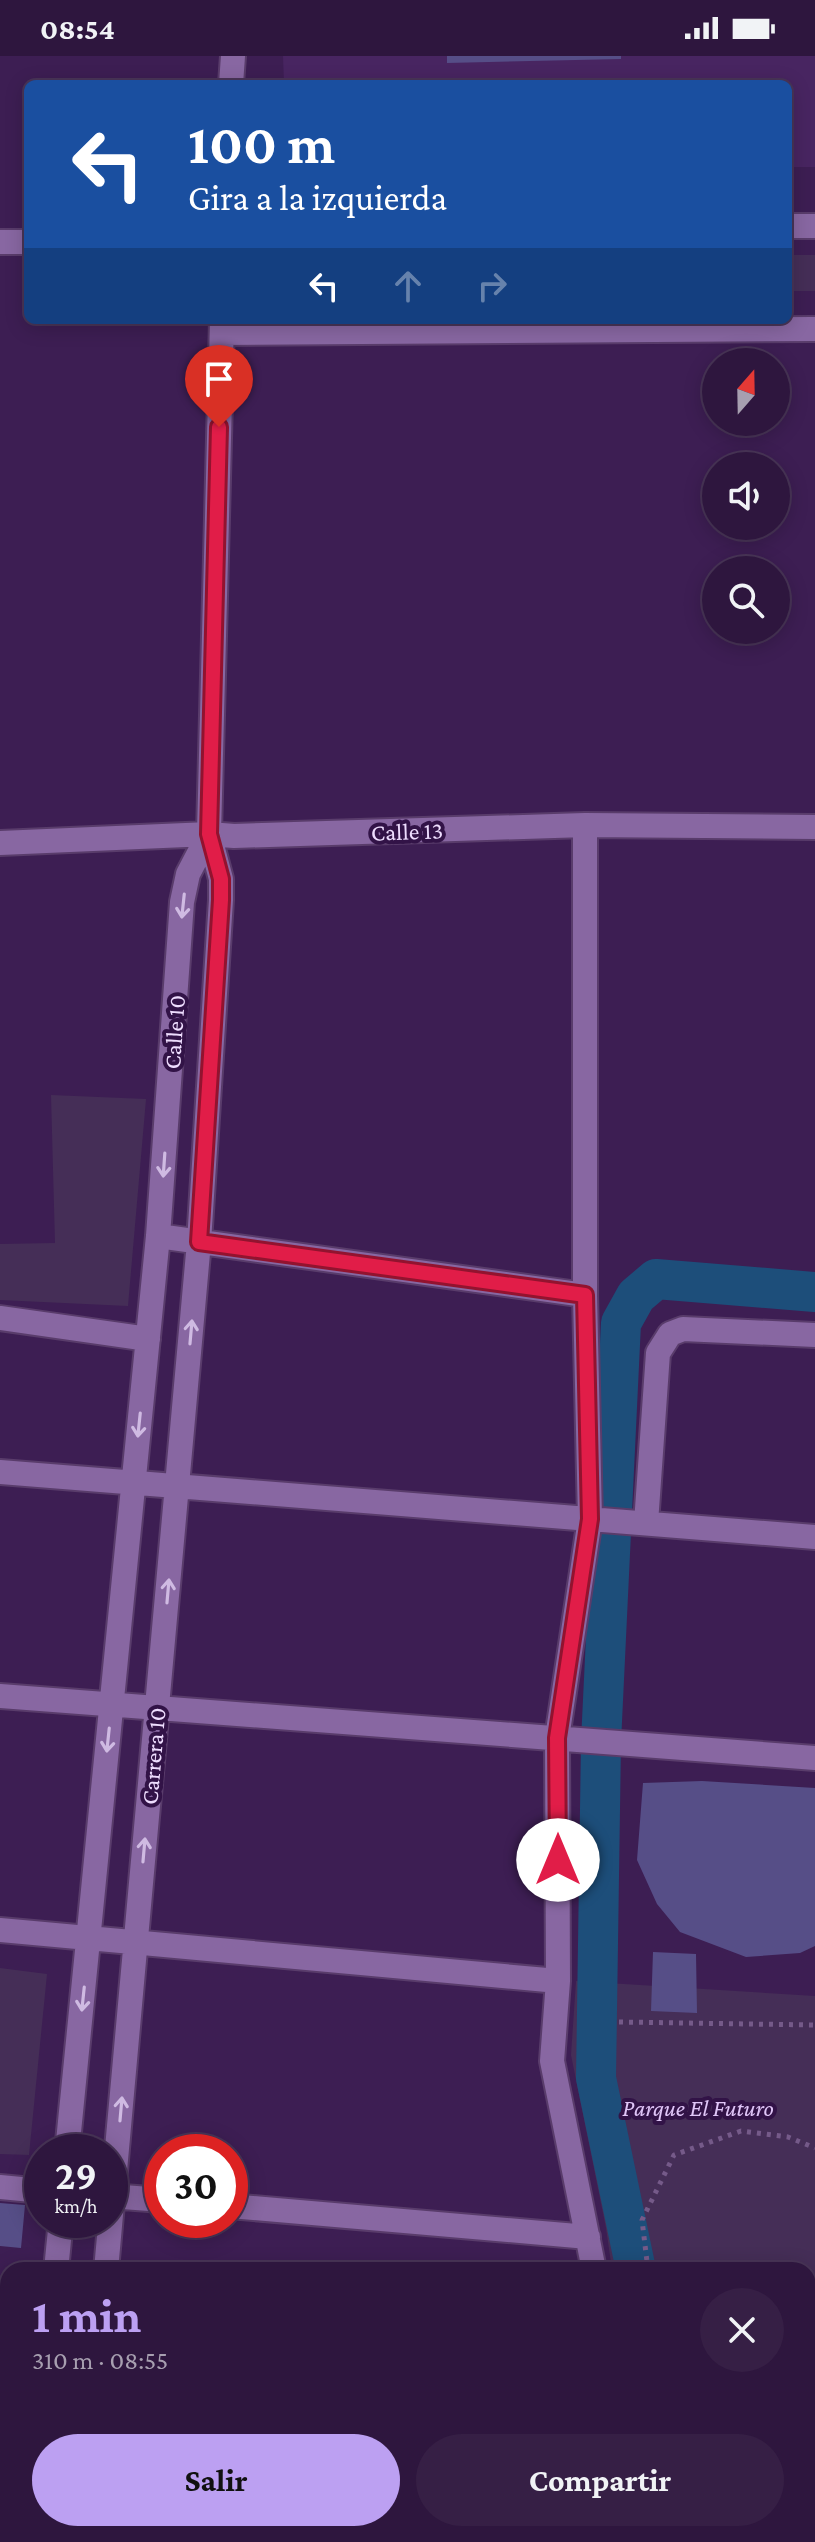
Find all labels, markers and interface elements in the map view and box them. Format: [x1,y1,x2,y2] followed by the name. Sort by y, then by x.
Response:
[40,12,115,45] text: 08:54
[56,112,160,216] icon: left
[188,113,335,175] text: 100 m
[188,178,447,218] text: Gira a la izquierda
[302,264,346,308] icon: left
[386,264,430,308] icon: ahead
[470,264,514,308] icon: right
[185,345,253,427] pin
[702,348,790,436] north arrow
[702,348,790,644] map controls
[197,357,241,401] icon: arrive
[702,452,790,540] button: sound
[702,556,790,644] button: search
[370,816,444,846] street label: Calle 13
[175,892,190,919] one-way arrow
[158,994,190,1070] street label: Calle 10
[156,1151,171,1178] one-way arrow
[184,1319,199,1346] one-way arrow
[131,1411,146,1438] one-way arrow
[160,1578,175,1605] one-way arrow
[135,1706,171,1806] street label: Carrera 10
[101,1726,116,1753] one-way arrow
[516,1818,600,1902] position arrow
[137,1837,152,1864] one-way arrow
[75,1985,90,2011] one-way arrow
[622,2094,774,2121] park label: Parque El Futuro
[113,2096,128,2123] one-way arrow
[144,2134,248,2238] speed limit sign: 30
[55,2153,97,2198] text: 29
[54,2195,98,2217] text: km/h
[700,2288,784,2372] button: close
[32,2289,141,2342] text: 1 min
[32,2346,168,2375] text: 310 m · 08:55
[32,2434,400,2526] button: Salir
[416,2434,784,2526] button: Compartir

